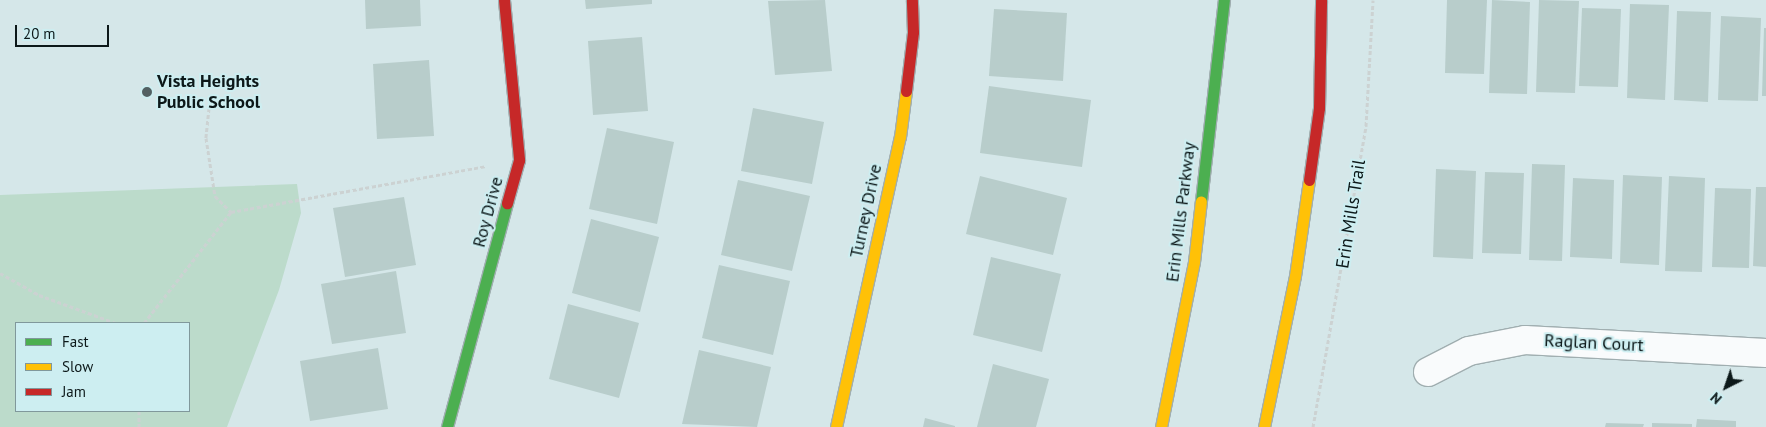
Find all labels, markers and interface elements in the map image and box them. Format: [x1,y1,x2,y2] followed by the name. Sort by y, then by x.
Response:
[18,15,111,47] scale bar
[23,24,56,43] text: 20 m
[157,71,260,114] place label: Vista Heights Public School
[141,86,153,98] marker: Vista Heights Public School
[1162,141,1200,283] street label: Erin Mills Parkway
[1332,158,1370,270] street label: Erin Mills Trail
[845,162,887,260] street label: Turney Drive
[468,174,508,250] street label: Roy Drive
[15,322,190,412] legend
[1544,330,1644,356] street label: Raglan Court
[62,332,89,351] text: Fast
[62,357,93,376] text: Slow
[1701,362,1751,412] north arrow
[62,382,86,401] text: Jam
[1707,389,1726,408] text: N

